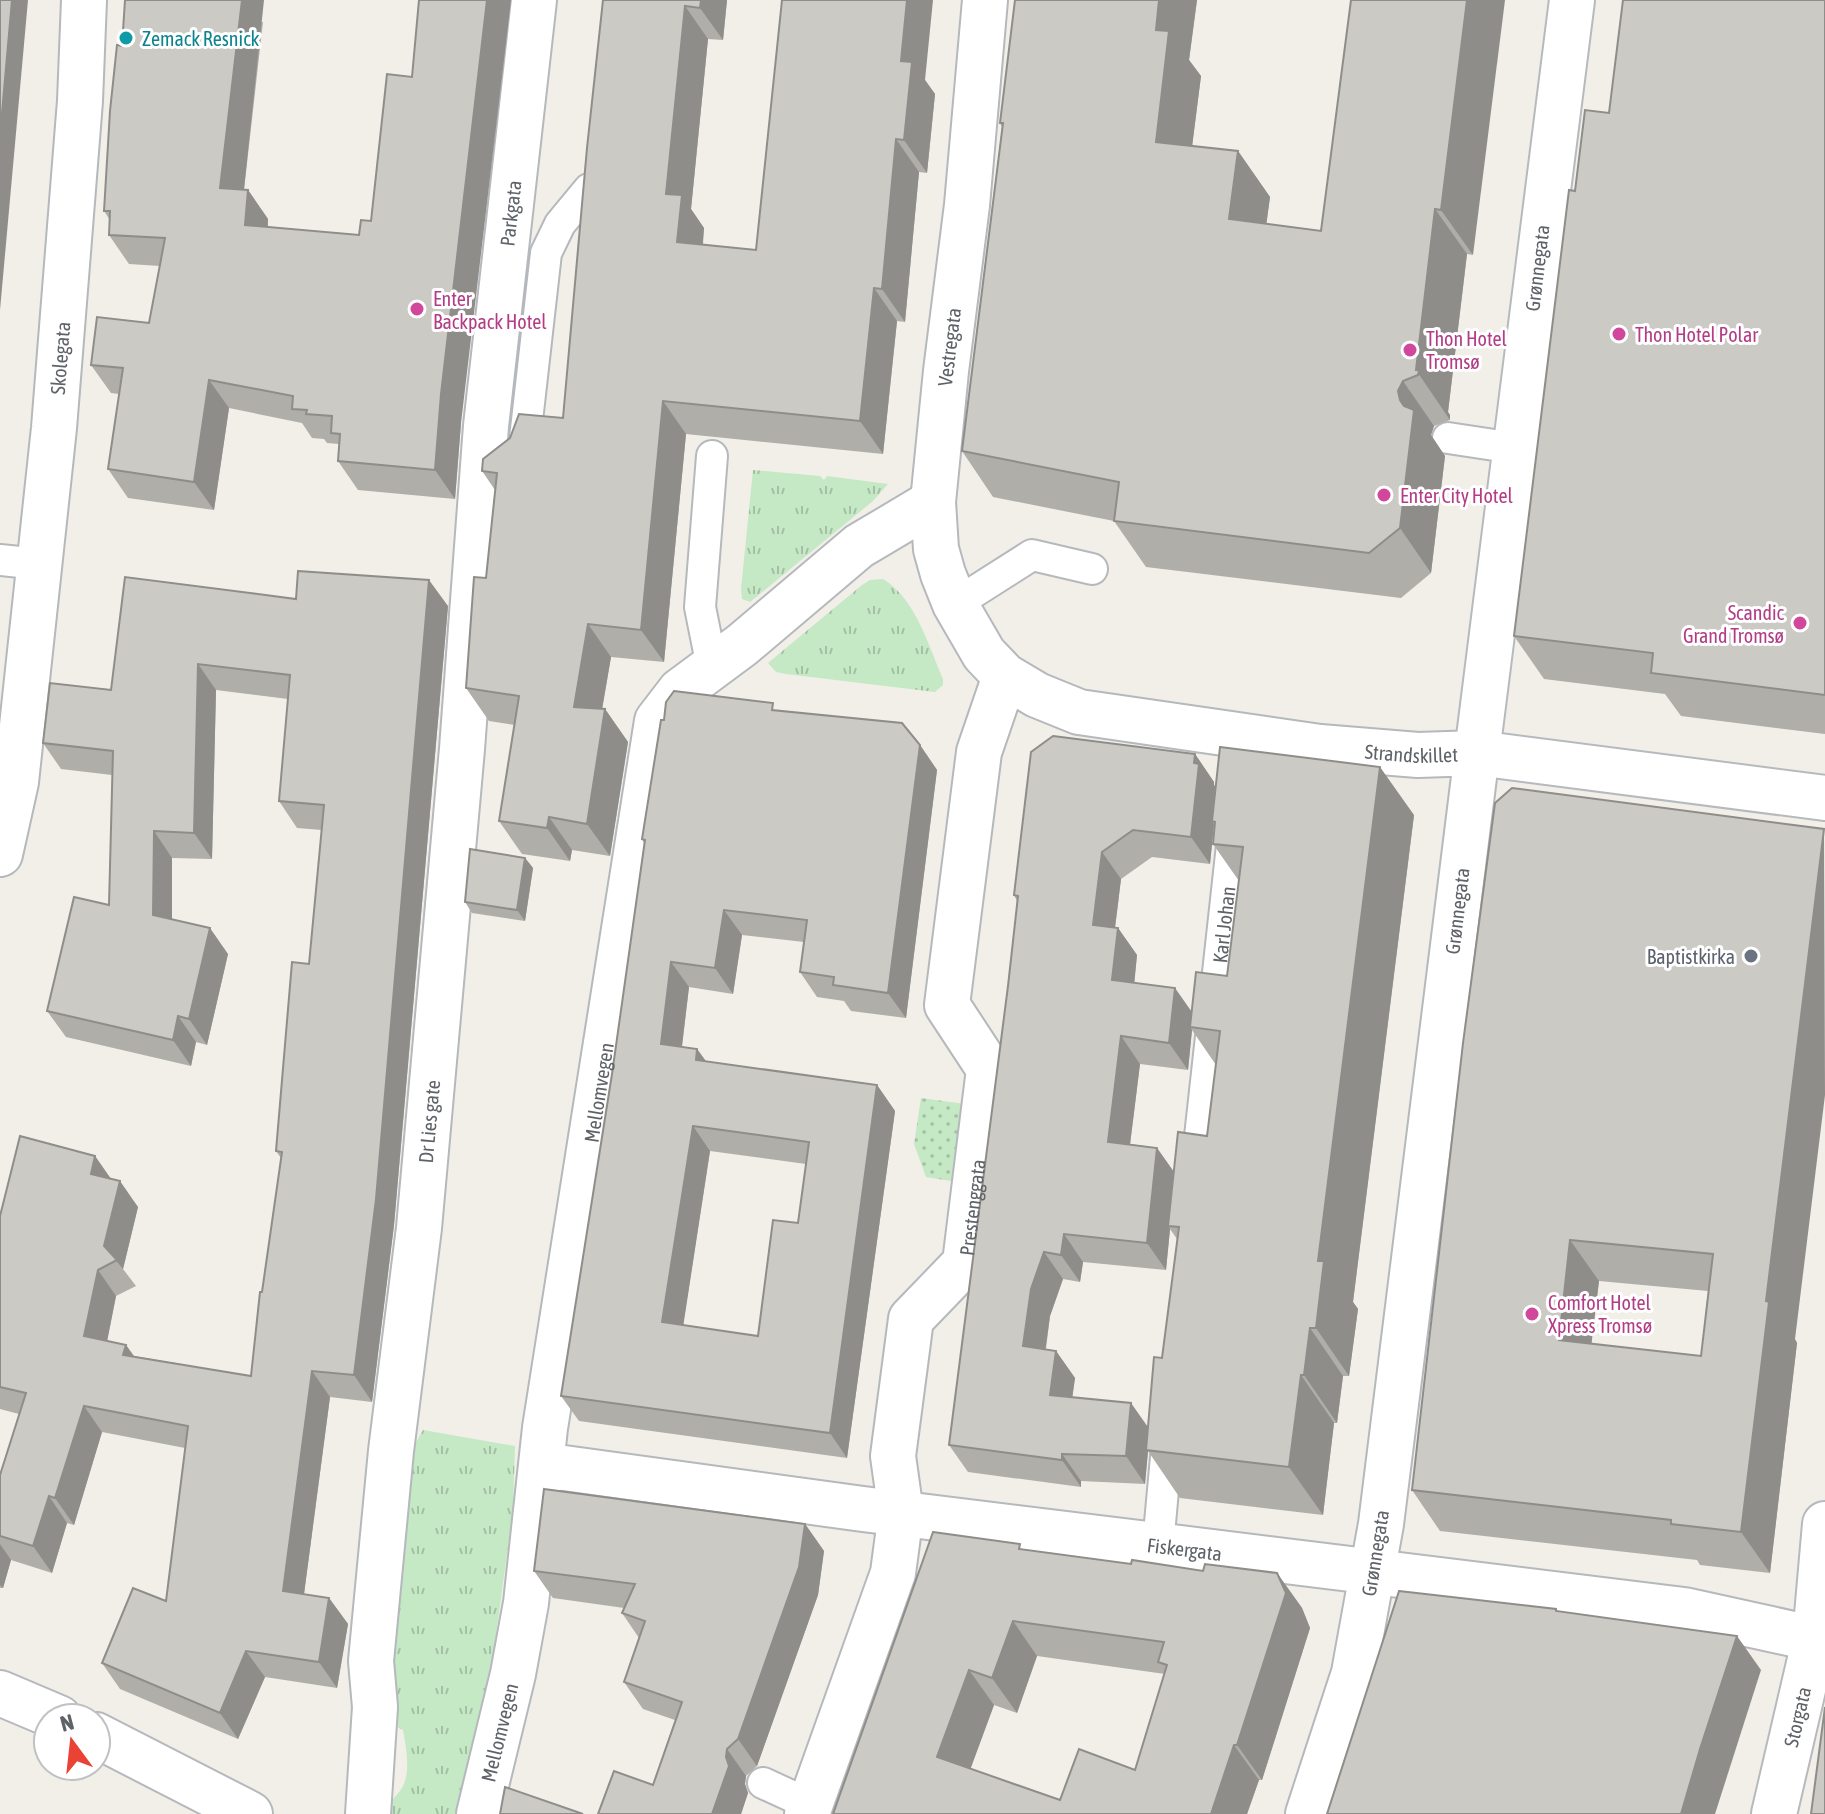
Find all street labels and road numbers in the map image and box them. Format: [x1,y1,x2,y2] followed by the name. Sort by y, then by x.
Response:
[495,179,525,247] street label: Parkgata
[1520,223,1554,313] street label: Grønnegata
[933,307,965,387] street label: Vestregata
[45,321,74,395] street label: Skolegata
[1364,739,1459,767] street label: Strandskillet
[1440,866,1474,956] street label: Grønnegata
[1208,885,1239,964] street label: Karl Johan
[579,1041,617,1144] street label: Mellomvegen
[413,1079,444,1164] street label: Dr Lies gate
[955,1158,989,1257] street label: Prestenggata
[1357,1508,1393,1598] street label: Grønnegata
[1146,1533,1223,1565] street label: Fiskergata
[476,1681,522,1784] street label: Mellomvegen
[1779,1684,1815,1749] street label: Storgata

